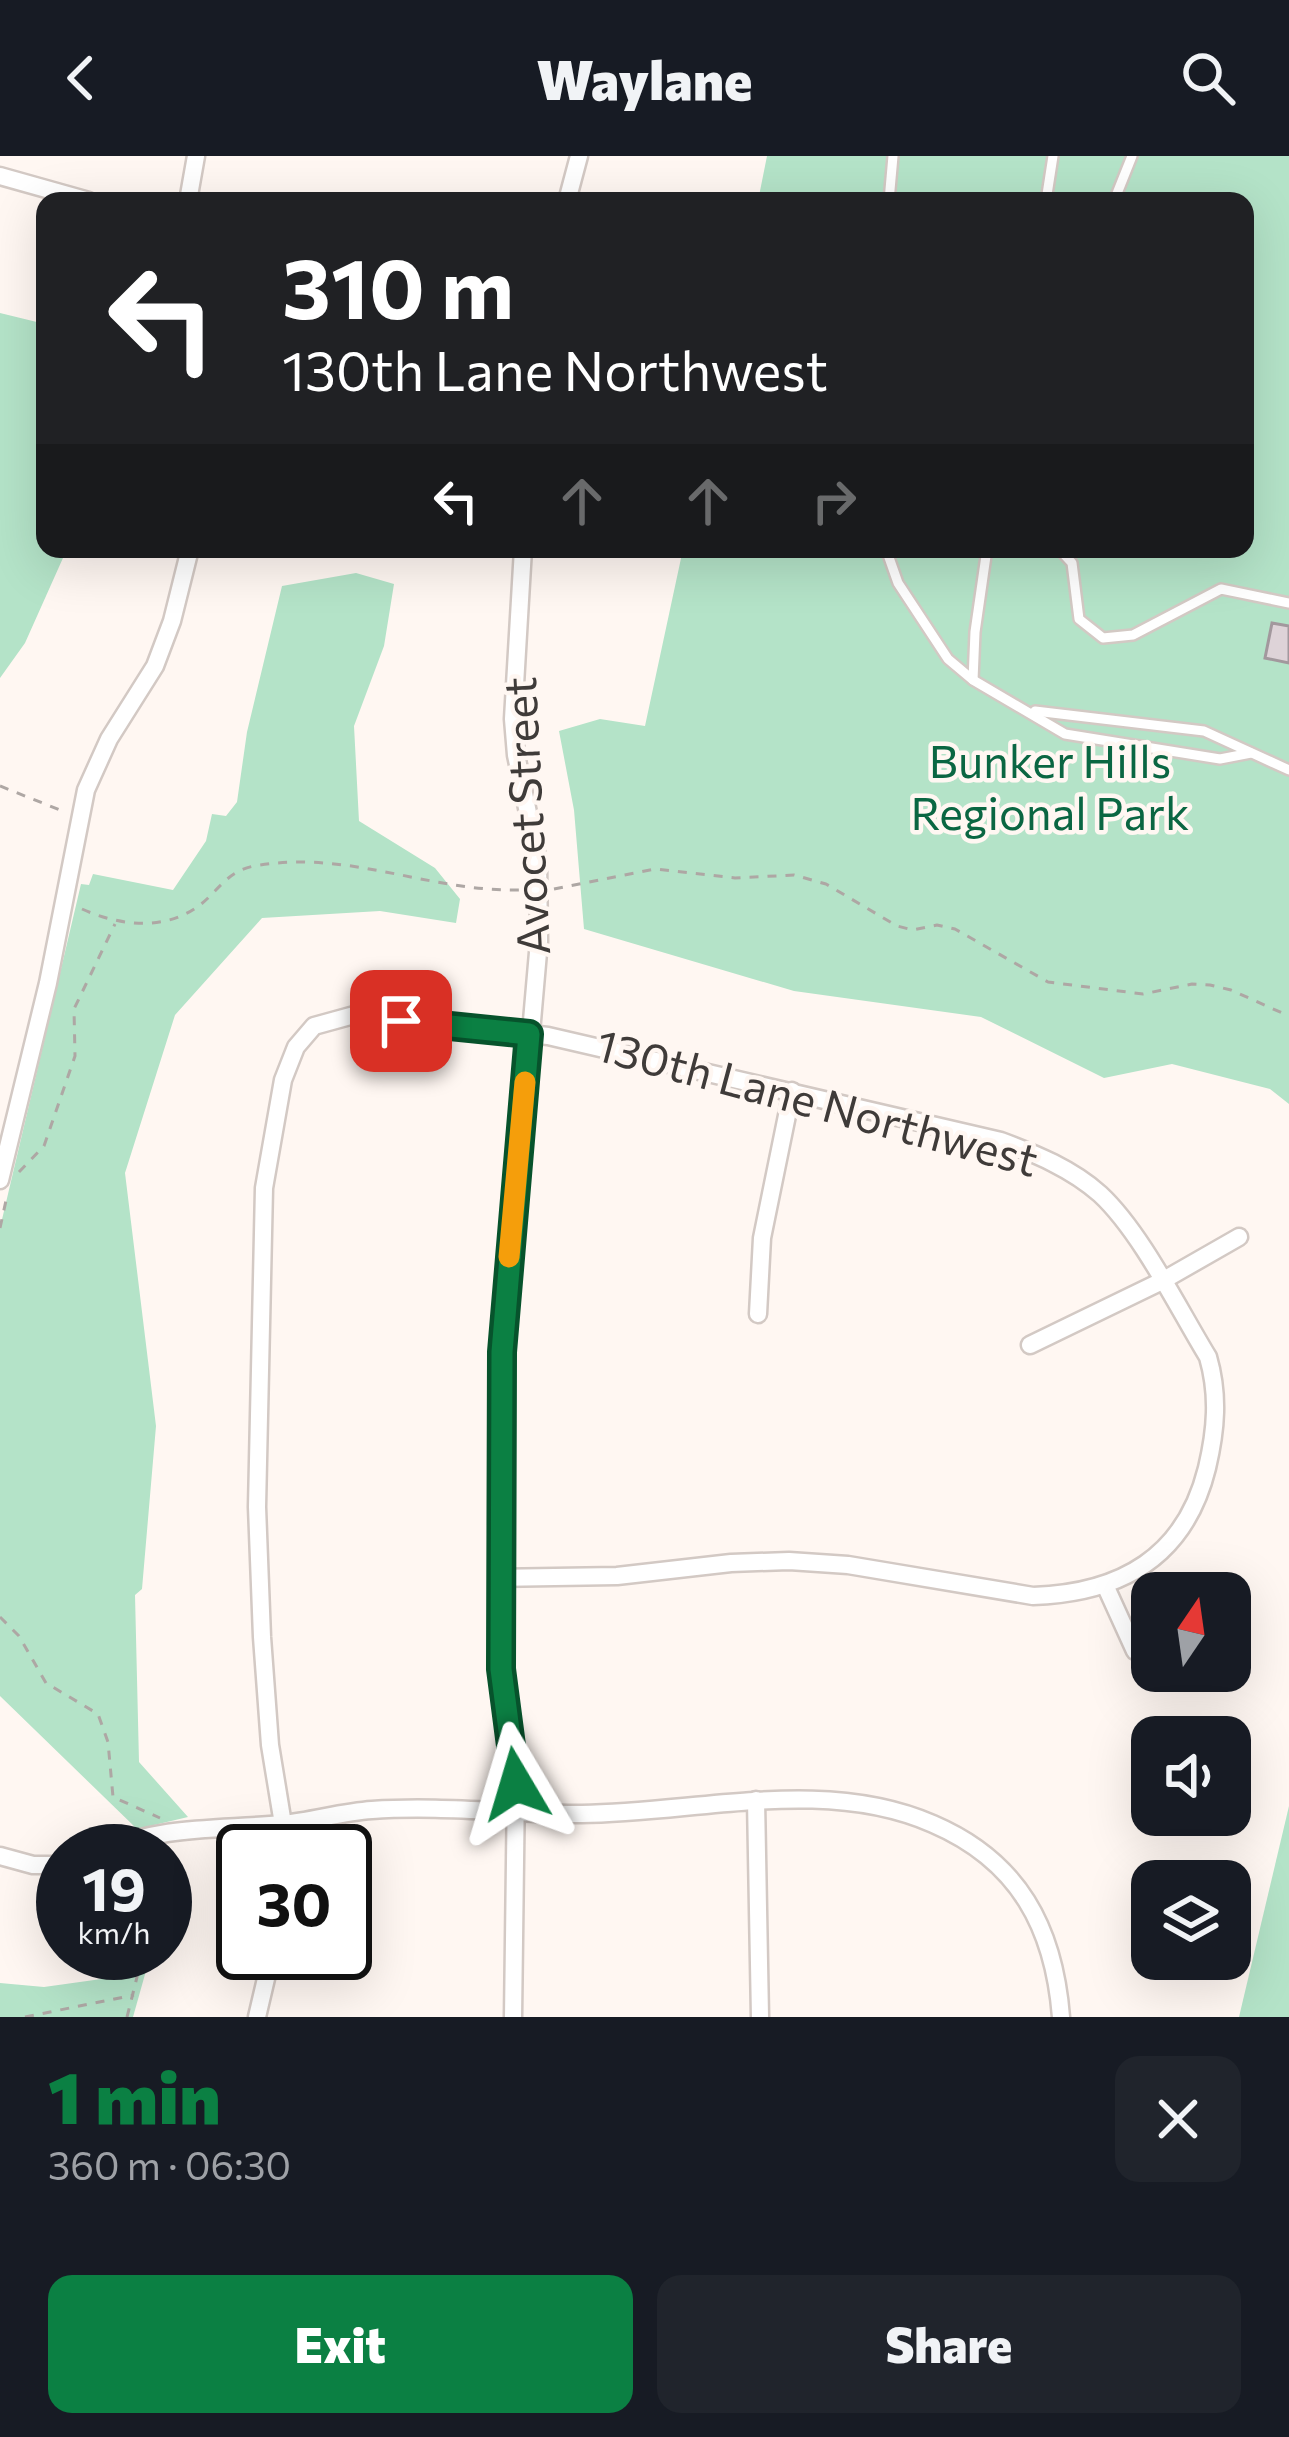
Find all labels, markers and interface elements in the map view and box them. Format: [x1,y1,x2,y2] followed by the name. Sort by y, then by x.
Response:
[48,45,114,111] icon: back
[537,45,752,111] text: Waylane
[1175,45,1241,111] icon: search
[282,234,514,336] text: 310 m
[84,240,240,396] icon: left
[282,336,828,402] text: 130th Lane Northwest
[423,468,489,534] icon: left
[549,468,615,534] icon: ahead
[675,468,741,534] icon: ahead
[801,468,867,534] icon: right
[490,676,559,957] street label: Avocet Street
[911,732,1189,839] park label: Bunker Hills Regional Park
[350,970,452,1072] pin
[368,988,434,1054] icon: arrive
[591,1015,1044,1186] street label: 130th Lane Northwest
[1131,1572,1251,1692] north arrow
[1131,1572,1251,1980] map controls
[1131,1716,1251,1836] button: sound
[453,1721,579,1847] position arrow
[216,1824,372,1980] speed limit sign: 30
[82,1850,146,1923] text: 19
[1131,1860,1251,1980] button: layers
[78,1913,150,1950] text: km/h
[48,2051,221,2139] text: 1 min
[1115,2056,1241,2182] button: close
[48,2140,291,2188] text: 360 m · 06:30
[48,2275,633,2413] button: Exit
[657,2275,1241,2413] button: Share

